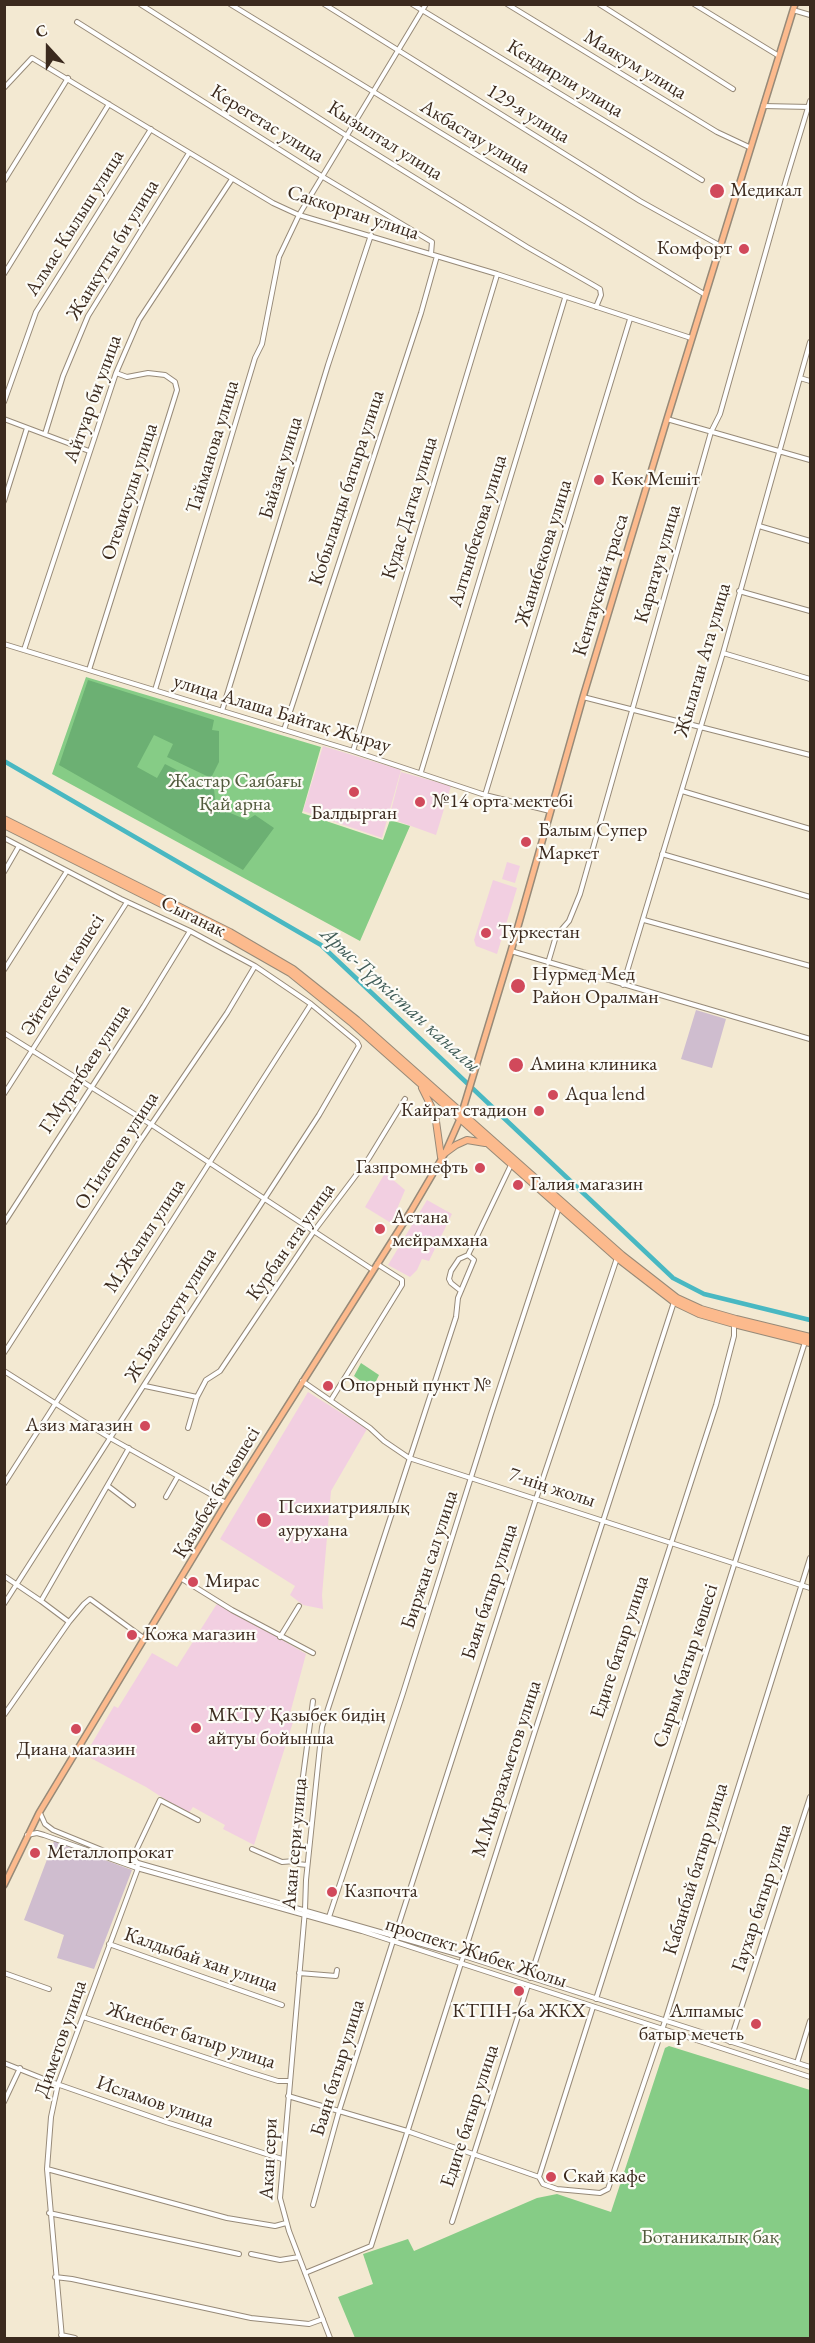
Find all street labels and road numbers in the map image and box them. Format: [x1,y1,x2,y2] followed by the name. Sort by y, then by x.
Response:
[579,25,691,105] street label: Маякум улица
[502,35,628,123] street label: Кендирли улица
[482,79,574,149] street label: 129-я улица
[206,80,328,168] street label: Керегетас улица
[416,95,534,179] street label: Акбастау улица
[323,96,447,186] street label: Кызылтал улица
[20,145,130,301] street label: Алмас Кылыш улица
[62,175,164,325] street label: Жанкутты би улица
[284,180,422,246] street label: Саккорган улица
[59,332,127,466] street label: Айтуар би улица
[181,378,245,516] street label: Тайманова улица
[304,387,390,589] street label: Кобыланды батыра улица
[254,414,308,522] street label: Байзак улица
[97,420,163,564] street label: Отемисулы улица
[377,434,443,582] street label: Кудас Датка улица
[443,452,513,610] street label: Алтынбекова улица
[510,477,578,629] street label: Жанибекова улица
[630,502,686,626] street label: Каратауа улица
[568,511,634,659] street label: Кентауский трасса
[670,580,736,740] street label: Жылаган Ата улица
[170,669,394,759] street label: улица Алаша Байтақ Жырау
[157,891,229,943] street label: Сыганак
[16,910,110,1040] street label: Әйтеке би көшесі
[34,1000,136,1138] street label: Г.Муратбаев улица
[70,1087,164,1215] street label: О.Тилепов улица
[99,1175,191,1297] street label: М.Жалил улица
[242,1179,340,1305] street label: Курбан ата улица
[120,1243,222,1387] street label: Ж.Баласагун улица
[168,1423,266,1563] street label: Қазыбек би көшесі
[506,1463,598,1513] street label: 7-нің жолы
[396,1488,464,1632] street label: Биржан сал улица
[457,1521,523,1663] street label: Баян батыр улица
[586,1573,654,1721] street label: Едиге батыр улица
[648,1581,724,1751] street label: Сырым батыр көшесі
[467,1677,547,1861] street label: М.Мырзахметов улица
[277,1777,313,1911] street label: Акан сери улица
[658,1780,734,1958] street label: Кабанбай батыр улица
[727,1821,797,1975] street label: Гаухар батыр улица
[382,1912,570,1994] street label: проспект Жибек Жолы
[121,1922,281,1998] street label: Калдыбай хан улица
[30,1977,92,2101] street label: Диметов улица
[103,1997,279,2075] street label: Жиенбет батыр улица
[306,1997,370,2139] street label: Баян батыр улица
[436,2042,504,2190] street label: Едиге батыр улица
[93,2071,217,2133] street label: Исламов улица
[255,2117,283,2201] street label: Акан сери

